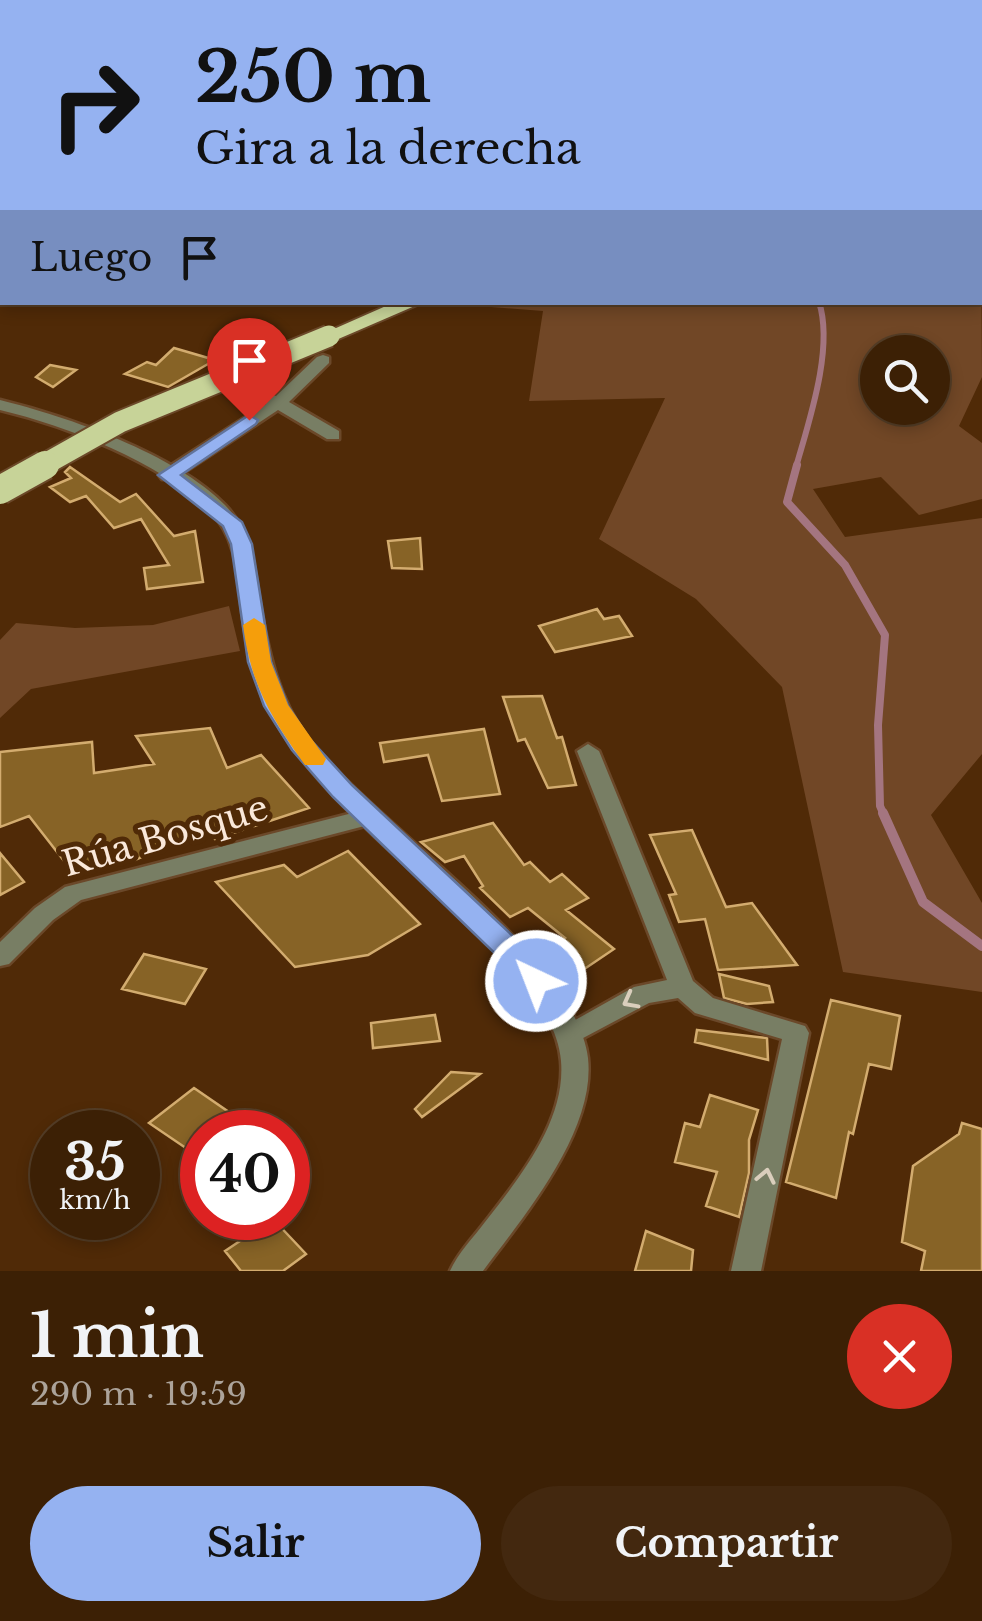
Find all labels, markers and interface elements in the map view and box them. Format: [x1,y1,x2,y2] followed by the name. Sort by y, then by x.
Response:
[195,34,431,121] text: 250 m
[30,40,160,170] icon: right
[195,120,581,176] text: Gira a la derecha
[172,230,227,285] icon: arrive
[30,234,152,281] text: Luego
[207,318,292,421] pin
[222,333,277,388] icon: arrive
[860,335,950,425] map controls
[860,335,950,425] button: search
[57,786,273,885] street label: Rúa Bosque
[484,929,588,1033] position arrow
[623,989,641,1009] one-way arrow
[180,1110,310,1240] speed limit sign: 40
[64,1131,126,1194] text: 35
[754,1167,775,1184] one-way arrow
[60,1185,130,1216] text: km/h
[30,1299,204,1373] text: 1 min
[847,1304,952,1409] button: close
[30,1374,247,1414] text: 290 m · 19:59
[30,1486,481,1601] button: Salir
[501,1486,952,1601] button: Compartir

